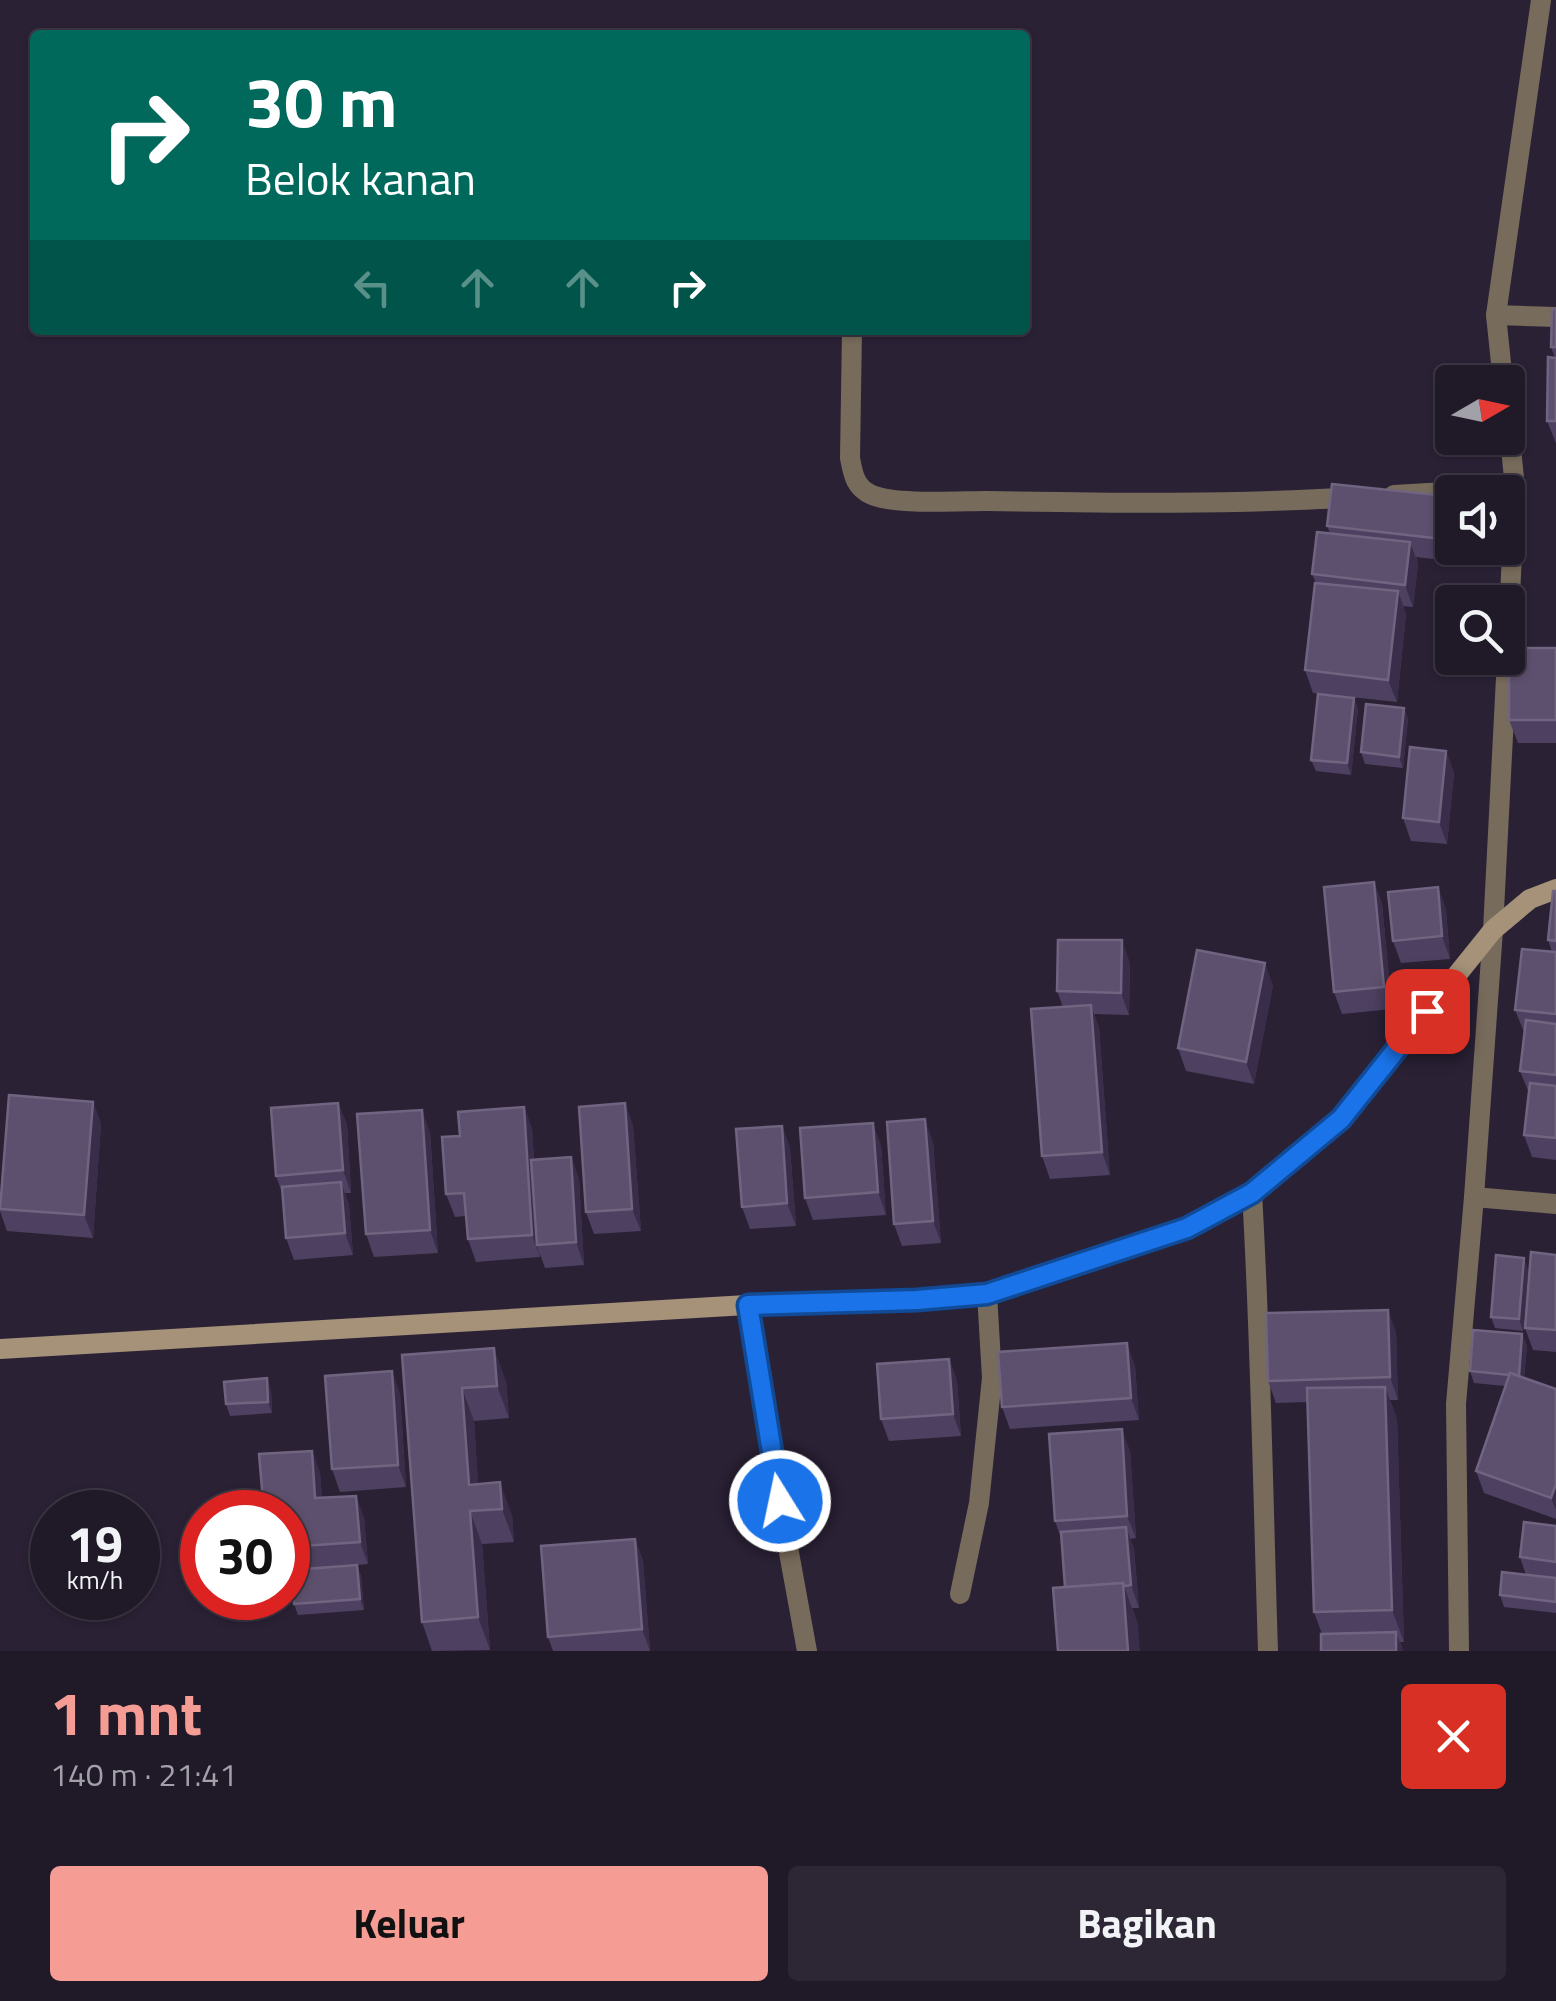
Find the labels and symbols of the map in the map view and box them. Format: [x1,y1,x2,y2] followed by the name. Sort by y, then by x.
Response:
[1435,365,1525,455] north arrow
[1385,969,1470,1054] pin
[728,1449,832,1553] position arrow
[180,1490,310,1620] speed limit sign: 30

